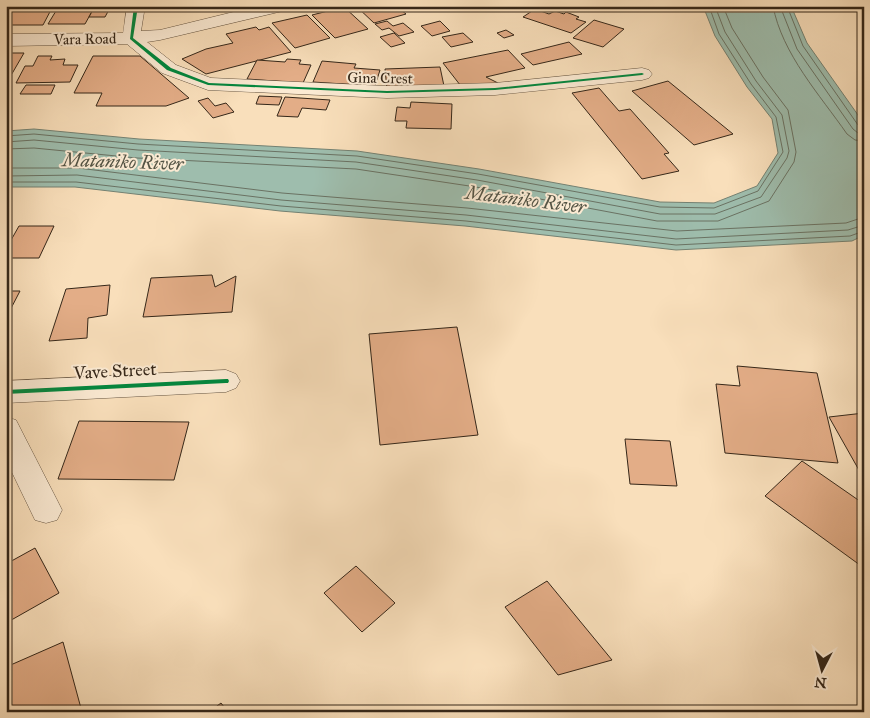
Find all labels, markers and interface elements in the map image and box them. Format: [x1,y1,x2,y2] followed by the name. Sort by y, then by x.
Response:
[52,29,117,49] street label: Vara Road
[347,68,414,88] street label: Gina Crest
[60,148,185,175] water label: Mataniko River
[463,180,588,218] water label: Mataniko River
[72,358,158,384] street label: Vave Street
[798,646,848,696] north arrow
[814,673,827,692] text: N

